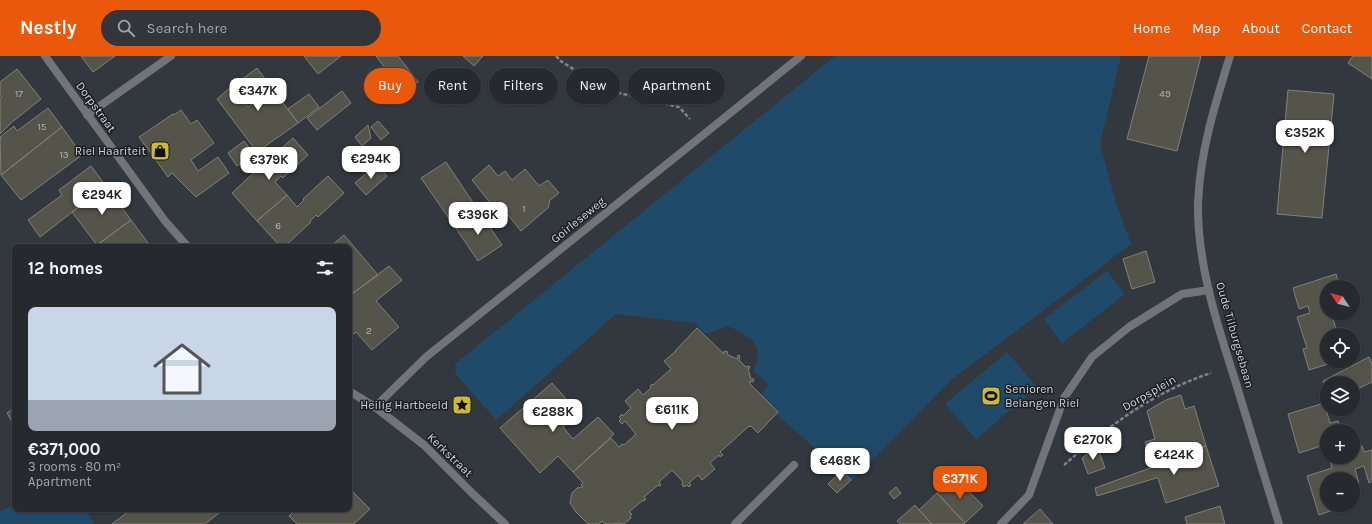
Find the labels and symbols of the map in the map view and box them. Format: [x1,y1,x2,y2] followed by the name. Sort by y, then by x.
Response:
[230,78,286,112] pin: €347K
[73,79,119,135] street label: Dorpstraat
[15,88,23,100] house number: 17
[1159,88,1171,100] house number: 49
[1277,120,1333,154] pin: €352K
[38,121,47,133] house number: 15
[149,140,171,162] shop icon: Riel Haariteit
[75,144,146,158] place label: Riel Haariteit
[343,146,399,180] pin: €294K
[241,147,297,181] pin: €379K
[59,149,69,161] house number: 13
[74,182,130,216] pin: €294K
[548,194,608,246] street label: Goirleseweg
[450,202,506,236] pin: €396K
[522,203,526,215] house number: 1
[275,220,281,232] house number: 6
[1213,280,1257,390] street label: Oude Tilburgsebaan
[1320,280,1360,320] north arrow
[366,325,372,337] house number: 2
[1120,372,1178,414] street label: Dorpsplein
[1005,382,1079,410] place label: Senioren Belangen Riel
[980,385,1002,407] sports icon: Senioren Belangen Riel
[451,394,473,416] place icon: Heilig Hartbeeld
[644,397,700,431] pin: €611K
[360,398,448,412] place label: Heilig Hartbeeld
[525,399,581,433] pin: €288K
[1065,427,1121,461] pin: €270K
[424,430,476,480] street label: Kerkstraat
[1146,442,1202,476] pin: €424K
[812,448,868,482] pin: €468K
[932,466,988,500] pin: €371K

